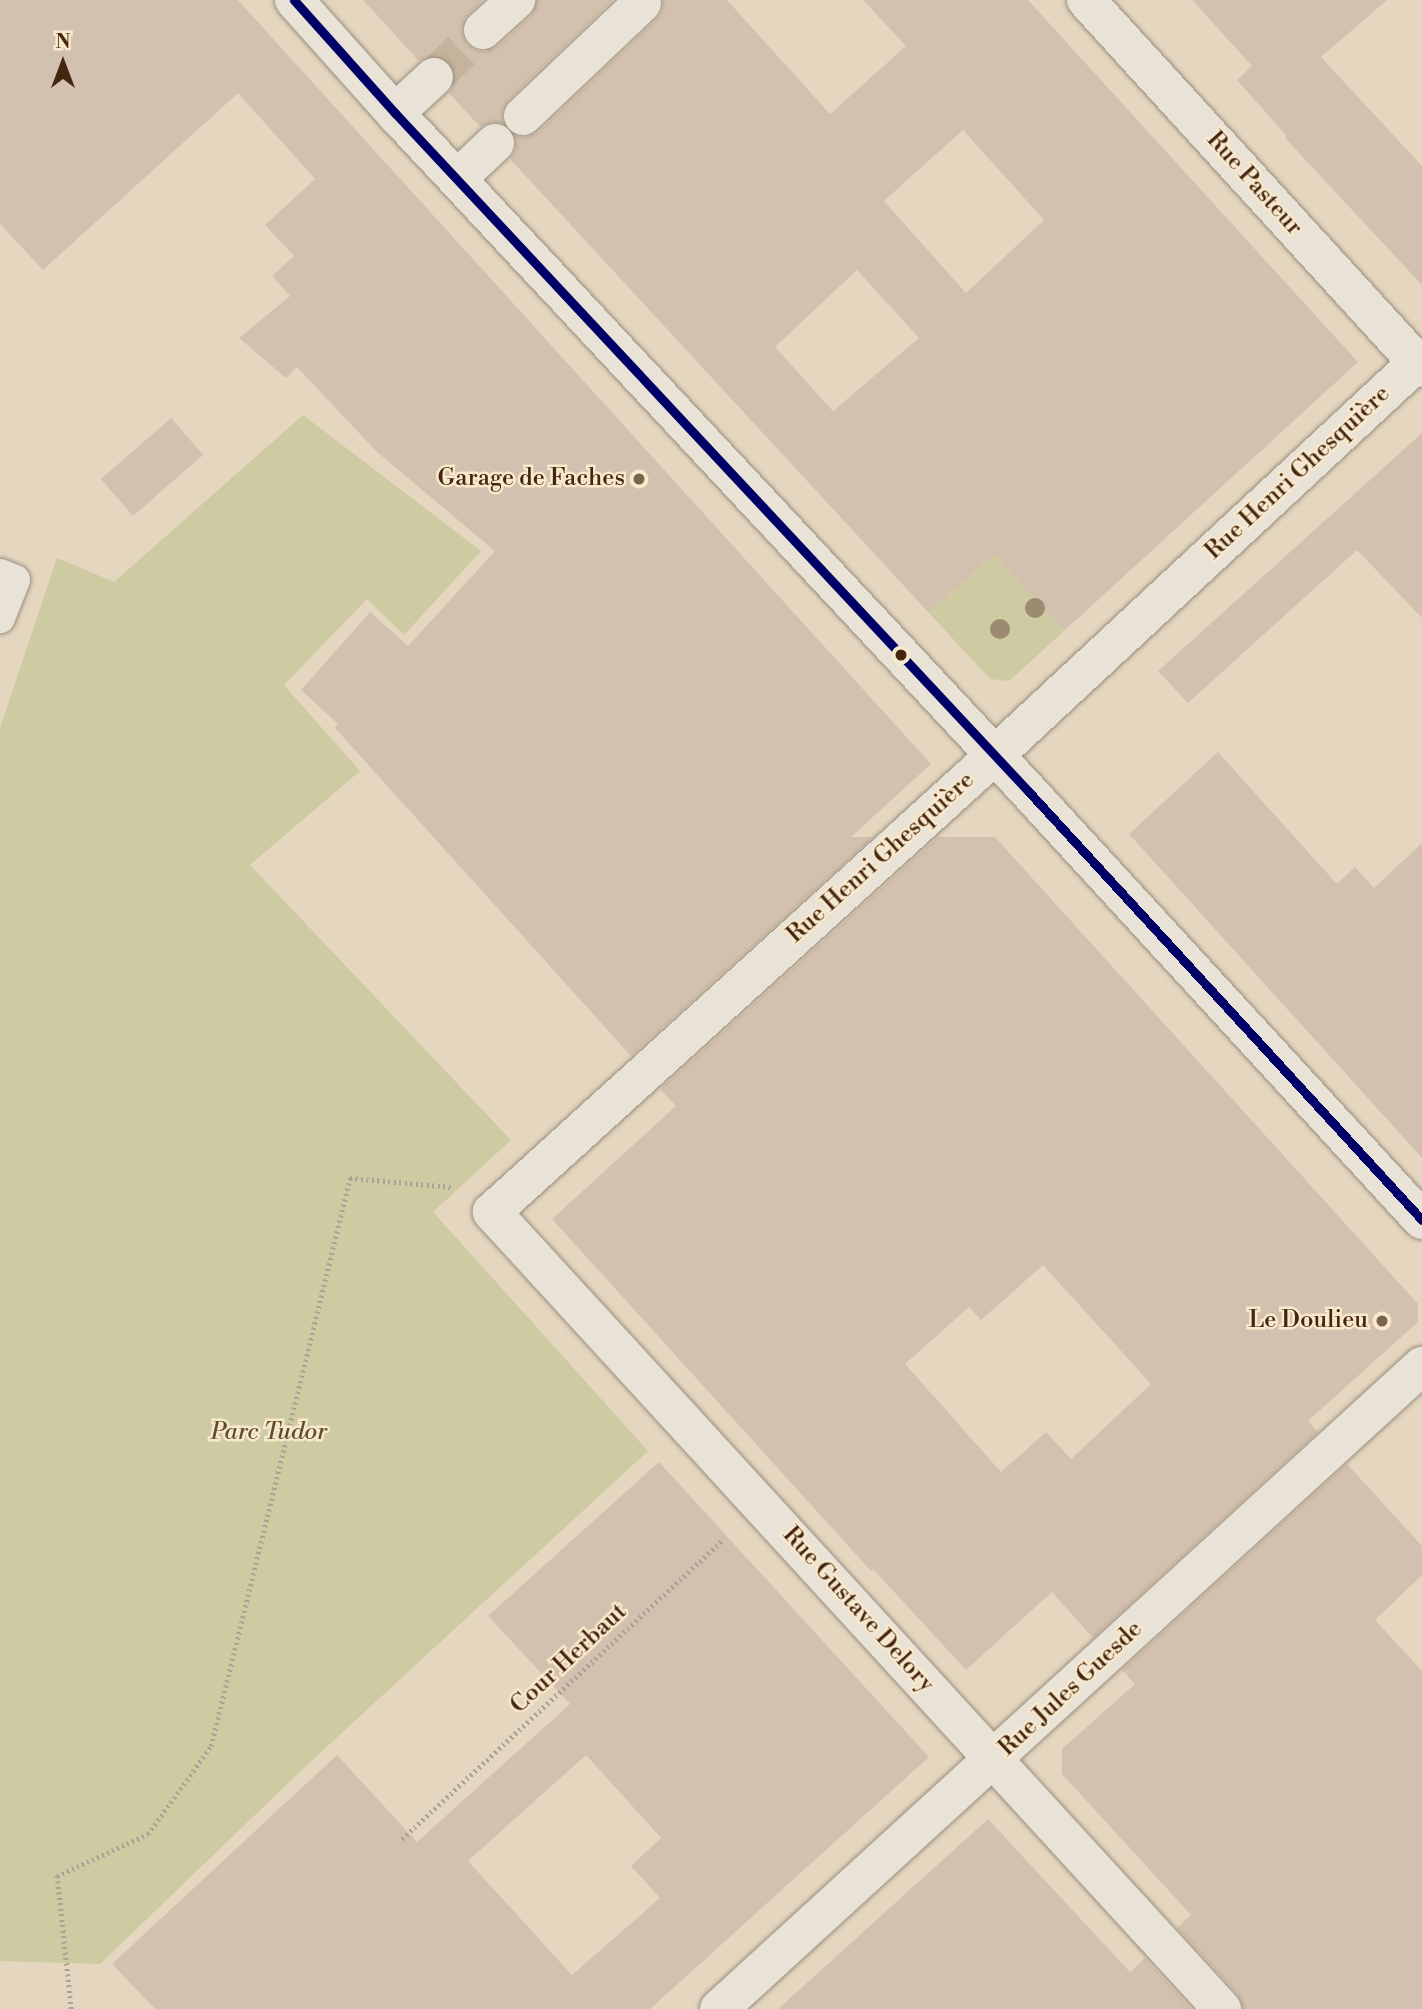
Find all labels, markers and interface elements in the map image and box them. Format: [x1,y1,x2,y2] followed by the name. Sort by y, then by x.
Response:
[28,28,98,98] north arrow
[55,30,71,54] text: N
[1200,126,1308,242] street label: Rue Pasteur
[1200,380,1396,566] street label: Rue Henri Ghesquière
[438,465,625,493] place label: Garage de Faches
[631,471,647,487] marker: Garage de Faches
[894,648,908,662] unlabelled marker
[781,766,981,950] street label: Rue Henri Ghesquière
[1248,1307,1368,1335] place label: Le Doulieu
[1374,1313,1390,1329] marker: Le Doulieu
[211,1419,327,1447] park label: Parc Tudor
[776,1521,940,1699] street label: Rue Gustave Delory
[505,1598,633,1720] street label: Cour Herbaut
[993,1615,1149,1763] street label: Rue Jules Guesde

